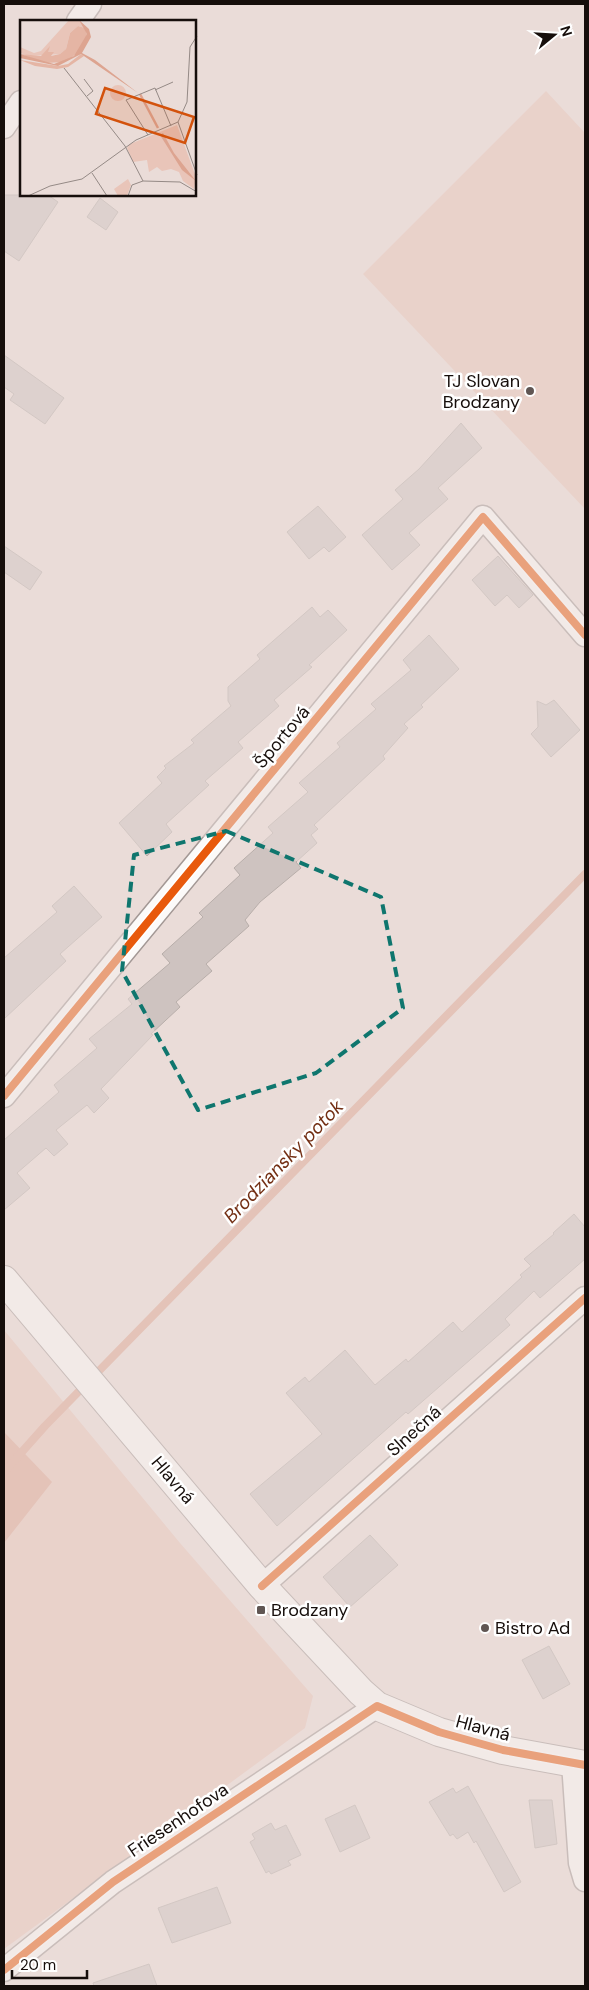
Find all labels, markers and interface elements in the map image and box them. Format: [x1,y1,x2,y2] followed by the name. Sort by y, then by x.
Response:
[529,10,579,60] north arrow
[20,20,196,196] inset map
[556,23,577,39] text: N
[443,369,520,414] place label: TJ Slovan Brodzany
[524,385,536,397] marker: TJ Slovan Brodzany
[249,701,315,773] street label: Športová
[218,1094,349,1228] water label: Brodziansky potok
[382,1400,446,1462] street label: Slnečná
[146,1451,200,1509] street label: Hlavná
[271,1598,348,1622] place label: Brodzany
[255,1604,267,1616] marker: Brodzany
[495,1616,570,1640] place label: Bistro Ad
[479,1622,491,1634] marker: Bistro Ad
[453,1709,513,1747] street label: Hlavná
[123,1778,233,1862] street label: Friesenhofova
[12,1948,88,1980] scale bar
[20,1955,56,1975] text: 20 m

